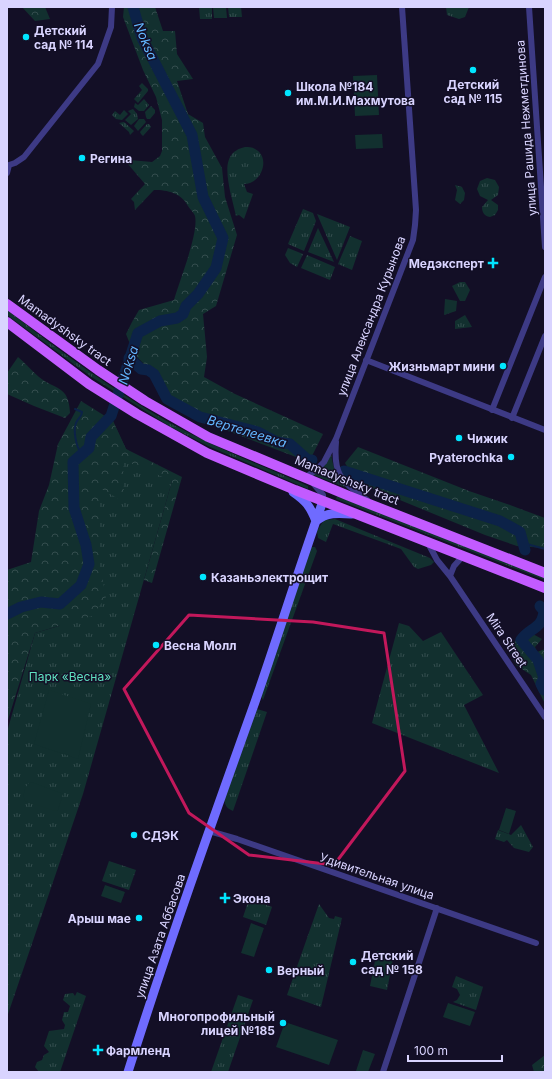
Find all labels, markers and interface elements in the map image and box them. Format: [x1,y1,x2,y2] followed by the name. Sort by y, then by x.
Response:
[131,20,161,62] water label: Noksa
[34,23,94,52] place label: Детский сад № 114
[21,32,31,42] marker: Детский сад № 114
[512,40,540,216] street label: улица Рашида Нежметдинова
[468,65,478,75] marker: Детский сад № 115
[443,77,503,106] place label: Детский сад № 115
[296,79,415,108] place label: Школа №184 им.М.И.Махмутова
[283,88,293,98] marker: Школа №184 им.М.И.Махмутова
[90,151,132,166] place label: Регина
[77,153,87,163] marker: Регина
[334,234,408,398] street label: улица Александра Курынова
[409,256,484,271] place label: Медэксперт
[487,257,499,269] marker: Медэксперт
[16,291,115,369] street label: Mamadyshsky tract
[115,344,141,386] water label: Noksa
[389,359,495,374] place label: Жизньмарт мини
[498,361,508,371] marker: Жизньмарт мини
[205,411,289,451] water label: Вертелеевка
[467,431,508,446] place label: Чижик
[454,433,464,443] marker: Чижик
[429,450,503,465] place label: Pyaterochka
[293,452,402,508] street label: Mamadyshsky tract
[506,452,516,462] marker: Pyaterochka
[211,570,328,585] place label: Казаньэлектрощит
[198,572,208,582] marker: Казаньэлектрощит
[483,610,531,670] street label: Mira Street
[164,638,236,653] place label: Весна Молл
[151,640,161,650] marker: Весна Молл
[29,669,111,684] park label: Парк «Весна»
[142,828,179,843] place label: СДЭК
[129,830,139,840] marker: СДЭК
[318,849,436,903] street label: Удивительная улица
[132,872,188,1000] street label: улица Азата Аббасова
[233,891,270,906] place label: Экона
[220,893,230,903] marker: Экона
[68,911,131,926] place label: Арыш мае
[134,913,144,923] marker: Арыш мае
[361,948,423,977] place label: Детский сад № 158
[348,957,358,967] marker: Детский сад № 158
[277,963,324,978] place label: Верный
[264,965,274,975] marker: Верный
[158,1009,275,1038] place label: Многопрофильный лицей №185
[278,1018,288,1028] marker: Многопрофильный лицей №185
[408,1037,502,1063] scale bar
[106,1043,170,1058] place label: Фармленд
[414,1043,448,1058] text: 100 m
[93,1045,103,1055] marker: Фармленд

